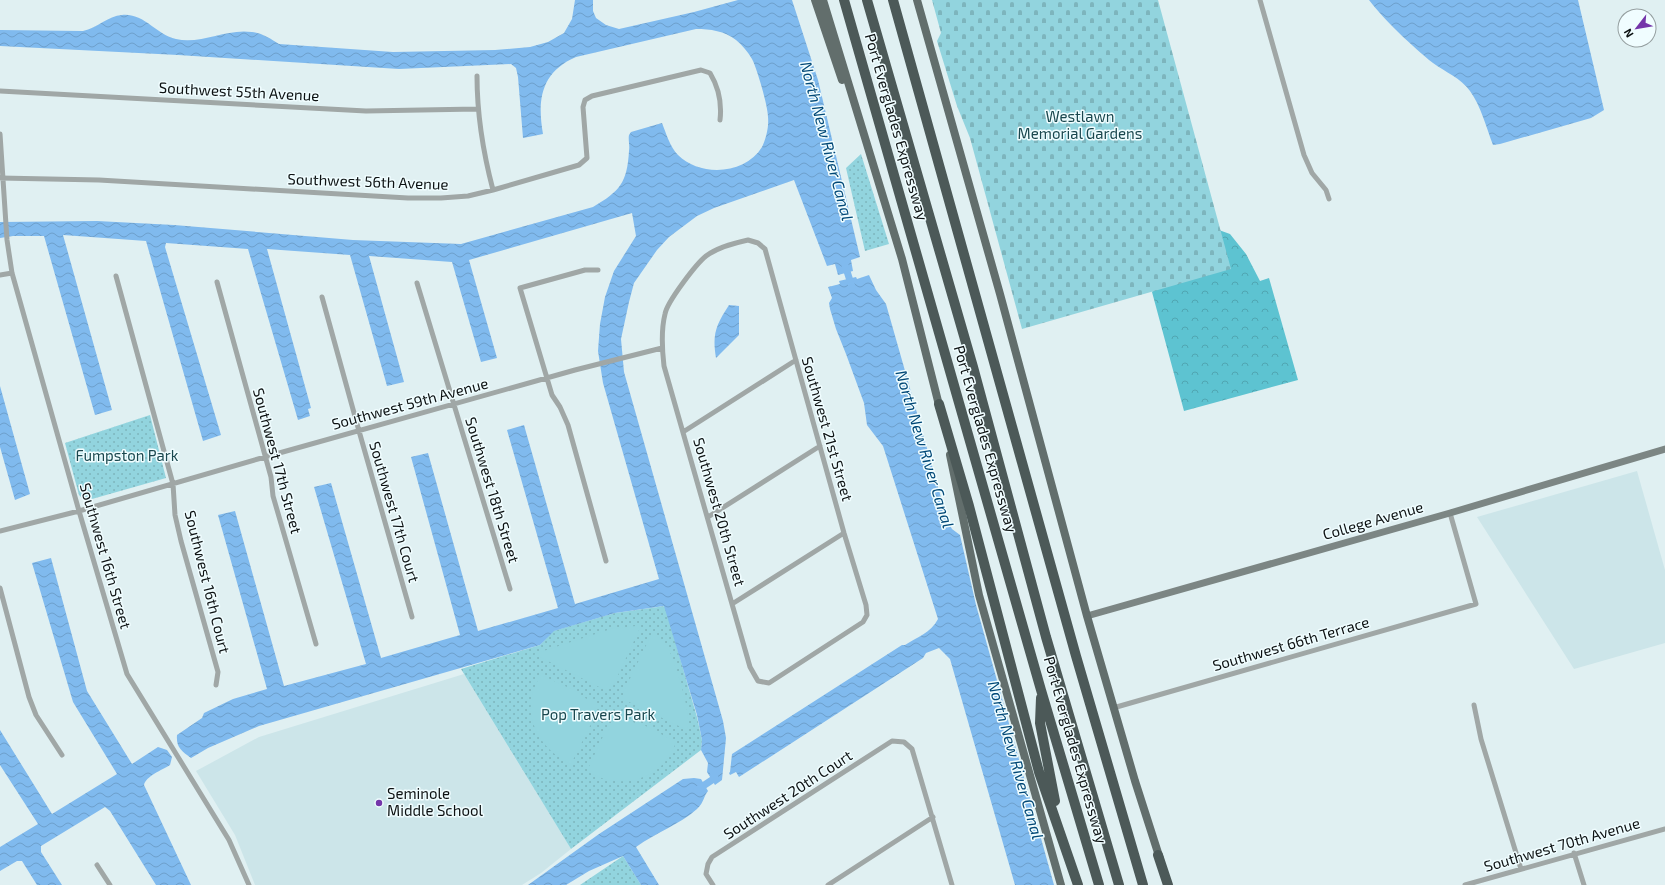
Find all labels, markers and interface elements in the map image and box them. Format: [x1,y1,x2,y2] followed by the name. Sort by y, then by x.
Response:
[1617,8,1657,48] north arrow
[1620,27,1636,40] text: N
[862,31,932,222] street label: Port Everglades Expressway
[797,59,858,223] water label: North New River Canal
[158,78,320,104] street label: Southwest 55th Avenue
[1018,107,1142,142] park label: Westlawn Memorial Gardens
[287,169,449,193] street label: Southwest 56th Avenue
[951,343,1021,534] street label: Port Everglades Expressway
[799,354,857,503] street label: Southwest 21st Street
[892,368,959,530] water label: North New River Canal
[330,373,490,433] street label: Southwest 59th Avenue
[250,386,306,536] street label: Southwest 17th Street
[462,415,524,565] street label: Southwest 18th Street
[690,435,750,588] street label: Southwest 20th Street
[366,439,424,585] street label: Southwest 17th Court
[76,446,179,464] park label: Fumpston Park
[77,481,135,631] street label: Southwest 16th Street
[1320,497,1425,543] street label: College Avenue
[181,508,235,655] street label: Southwest 16th Court
[1210,612,1371,674] street label: Southwest 66th Terrace
[1041,654,1111,845] street label: Port Everglades Expressway
[985,678,1048,841] water label: North New River Canal
[541,705,655,723] park label: Pop Travers Park
[720,746,855,842] street label: Southwest 20th Court
[387,784,483,819] place label: Seminole Middle School
[374,798,384,808] marker: Seminole Middle School
[1482,813,1642,875] street label: Southwest 70th Avenue

